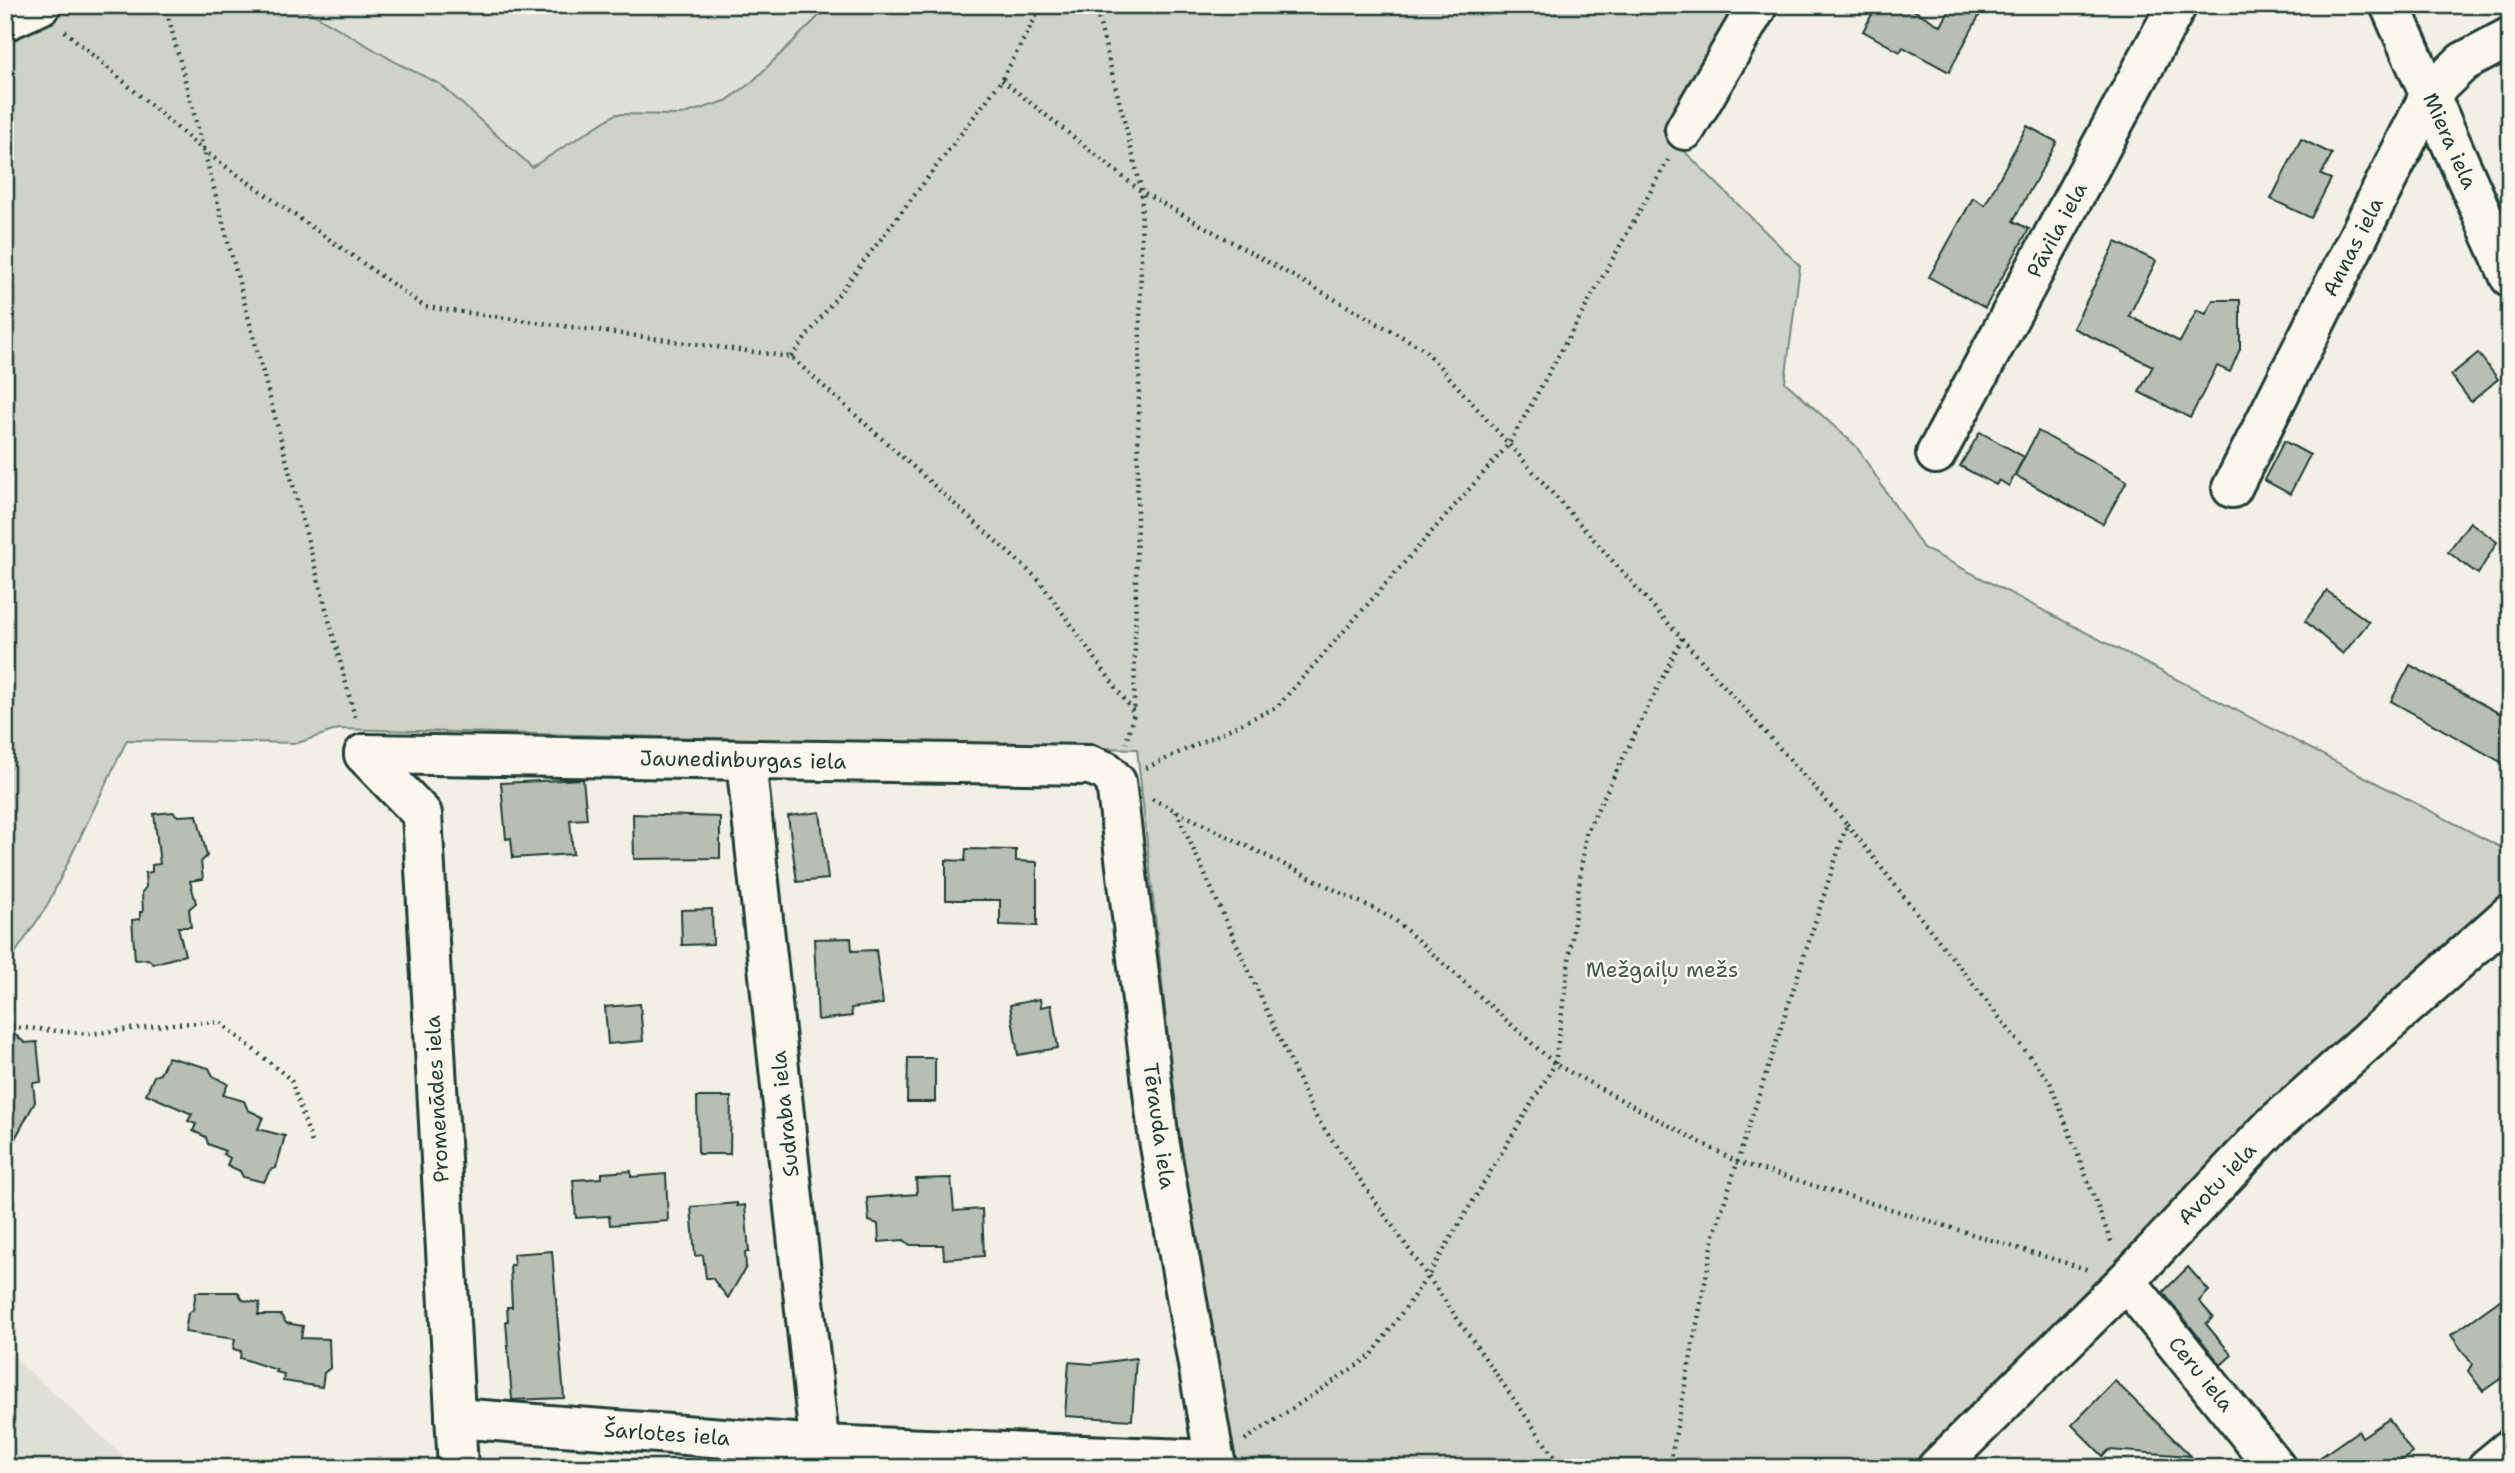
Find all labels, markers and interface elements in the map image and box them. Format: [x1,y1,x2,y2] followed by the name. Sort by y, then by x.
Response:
[2416,88,2484,194] street label: Miera iela
[2020,178,2094,282] street label: Pāvila iela
[2316,193,2390,301] street label: Annas iela
[639,744,847,776] street label: Jaunedinburgas iela
[1586,956,1738,985] park label: Mežgaiļu mežs
[419,1015,455,1183] street label: Promenādes iela
[764,1049,806,1179] street label: Sudraba iela
[1136,1061,1182,1191] street label: Tērauda iela
[2172,1137,2262,1231] street label: Avotu iela
[2162,1331,2240,1417] street label: Ceru iela
[603,1415,731,1452] street label: Šarlotes iela

